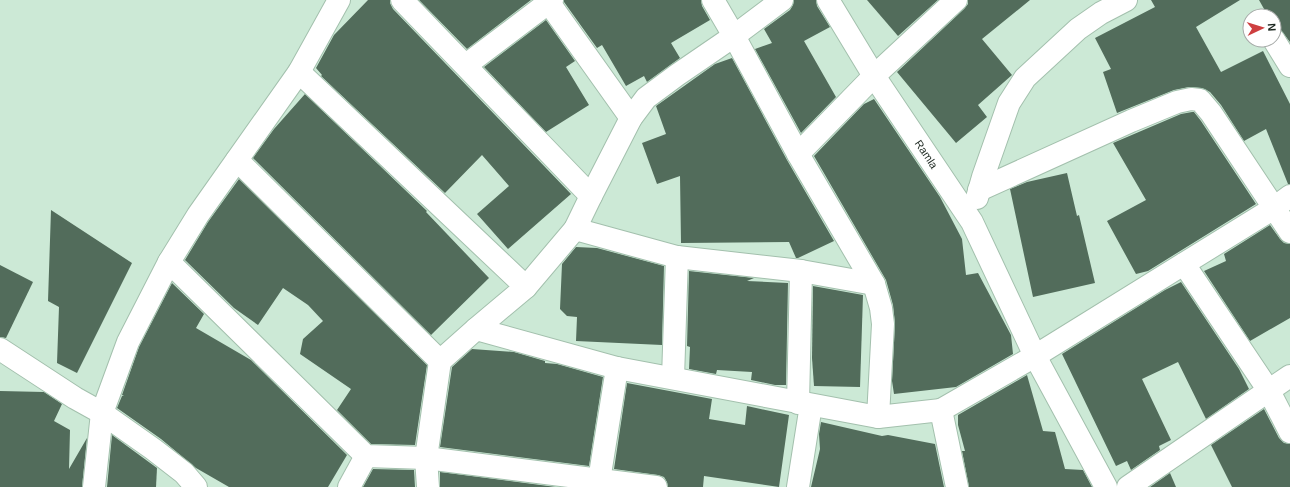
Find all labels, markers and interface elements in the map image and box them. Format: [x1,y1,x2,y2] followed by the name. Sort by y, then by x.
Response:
[1242,8,1282,48] north arrow
[1266,23,1278,32] text: N
[913,138,941,171] street label: Ramla

